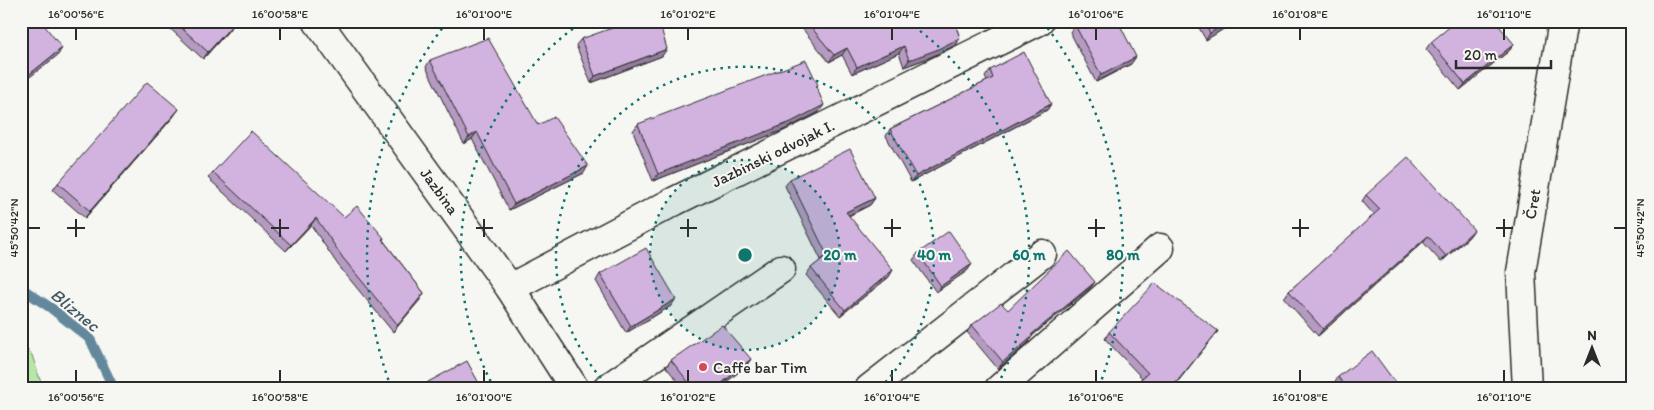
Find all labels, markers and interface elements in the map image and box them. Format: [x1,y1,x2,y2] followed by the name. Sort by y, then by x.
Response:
[48,7,104,21] text: 16°00'56"E
[252,7,309,21] text: 16°00'58"E
[456,7,513,21] text: 16°01'00"E
[660,7,716,21] text: 16°01'02"E
[864,7,920,21] text: 16°01'04"E
[1068,7,1124,21] text: 16°01'06"E
[1272,7,1328,21] text: 16°01'08"E
[1477,7,1532,21] text: 16°01'10"E
[1456,38,1552,70] scale bar
[1464,46,1498,64] text: 20 m
[709,115,838,191] street label: Jazbinski odvojak I.
[416,164,463,219] street label: Jazbina
[1521,188,1544,221] street label: Čret
[7,199,21,257] text: 45°50'42"N
[1633,199,1647,257] text: 45°50'42"N
[736,246,754,264] centre of rings
[823,246,857,264] text: 20 m
[917,246,952,264] text: 40 m
[1012,246,1046,264] text: 60 m
[1106,246,1140,264] text: 80 m
[46,284,104,337] water label: Bliznec
[1566,322,1616,372] north arrow
[1587,327,1597,344] text: N
[713,358,808,377] place label: Caffe bar Tim
[697,361,709,373] marker: Caffe bar Tim
[48,390,104,404] text: 16°00'56"E
[252,390,309,404] text: 16°00'58"E
[456,390,513,404] text: 16°01'00"E
[660,390,716,404] text: 16°01'02"E
[864,390,920,404] text: 16°01'04"E
[1068,390,1124,404] text: 16°01'06"E
[1272,390,1328,404] text: 16°01'08"E
[1477,390,1532,404] text: 16°01'10"E

